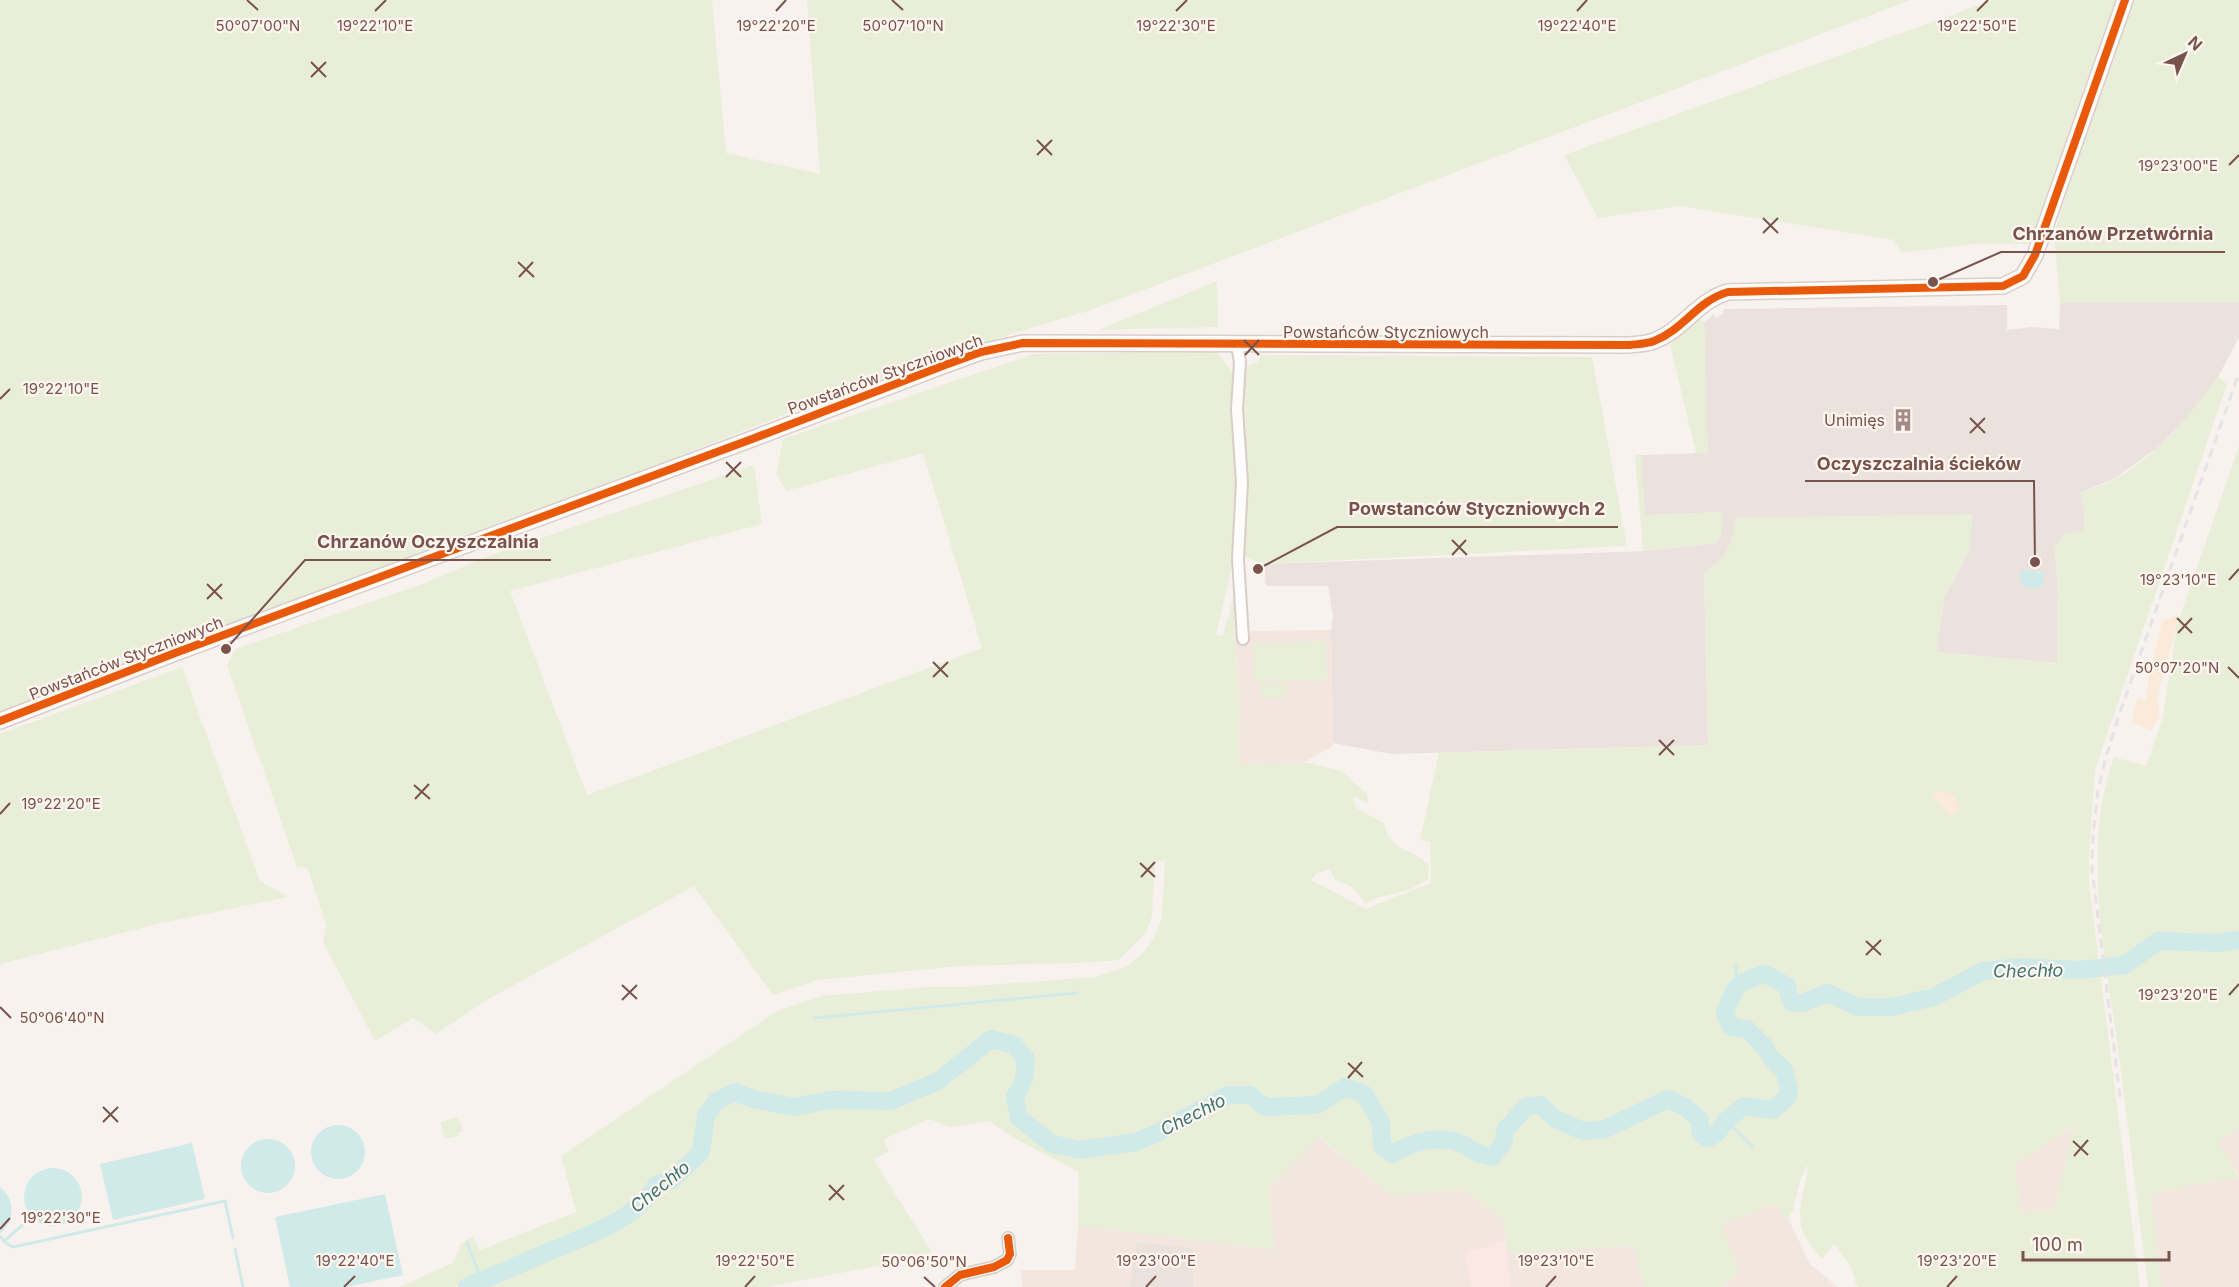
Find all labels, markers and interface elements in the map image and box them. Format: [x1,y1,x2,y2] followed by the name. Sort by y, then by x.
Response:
[216,16,300,35] text: 50°07'00"N
[337,16,413,35] text: 19°22'10"E
[736,16,816,35] text: 19°22'20"E
[862,16,944,35] text: 50°07'10"N
[1136,16,1216,35] text: 19°22'30"E
[1537,16,1617,35] text: 19°22'40"E
[1937,16,2017,35] text: 19°22'50"E
[2155,24,2215,84] north arrow
[2184,32,2207,55] text: N
[2138,156,2218,175] text: 19°23'00"E
[2001,216,2225,252] callout: Chrzanów Przetwórnia
[2013,223,2213,244] text: Chrzanów Przetwórnia
[1283,322,1489,342] street label: Powstańców Styczniowych
[785,329,985,419] street label: Powstańców Styczniowych
[23,379,99,398] text: 19°22'10"E
[1890,407,1916,433] building icon: Unimięs
[1824,410,1885,430] place label: Unimięs
[1805,445,2034,481] callout: Oczyszczalnia ścieków
[1817,453,2022,474] text: Oczyszczalnia ścieków
[1337,491,1618,527] callout: Powstanców Styczniowych 2
[1349,498,1605,519] text: Powstanców Styczniowych 2
[305,524,551,560] callout: Chrzanów Oczyszczalnia
[317,531,539,552] text: Chrzanów Oczyszczalnia
[2140,570,2216,589] text: 19°23'10"E
[26,612,226,704] street label: Powstańców Styczniowych
[2135,658,2219,677] text: 50°07'20"N
[21,794,101,813] text: 19°22'20"E
[1993,959,2063,982] water label: Chechło
[2138,985,2218,1004] text: 19°23'20"E
[19,1008,105,1027] text: 50°06'40"N
[1157,1089,1229,1140] water label: Chechło
[626,1156,694,1217] water label: Chechło
[21,1208,101,1227] text: 19°22'30"E
[2023,1224,2168,1262] scale bar
[2032,1234,2083,1255] text: 100 m
[315,1251,395,1270] text: 19°22'40"E
[715,1251,795,1270] text: 19°22'50"E
[1116,1251,1196,1270] text: 19°23'00"E
[1518,1251,1594,1270] text: 19°23'10"E
[1917,1251,1997,1270] text: 19°23'20"E
[881,1252,967,1271] text: 50°06'50"N

